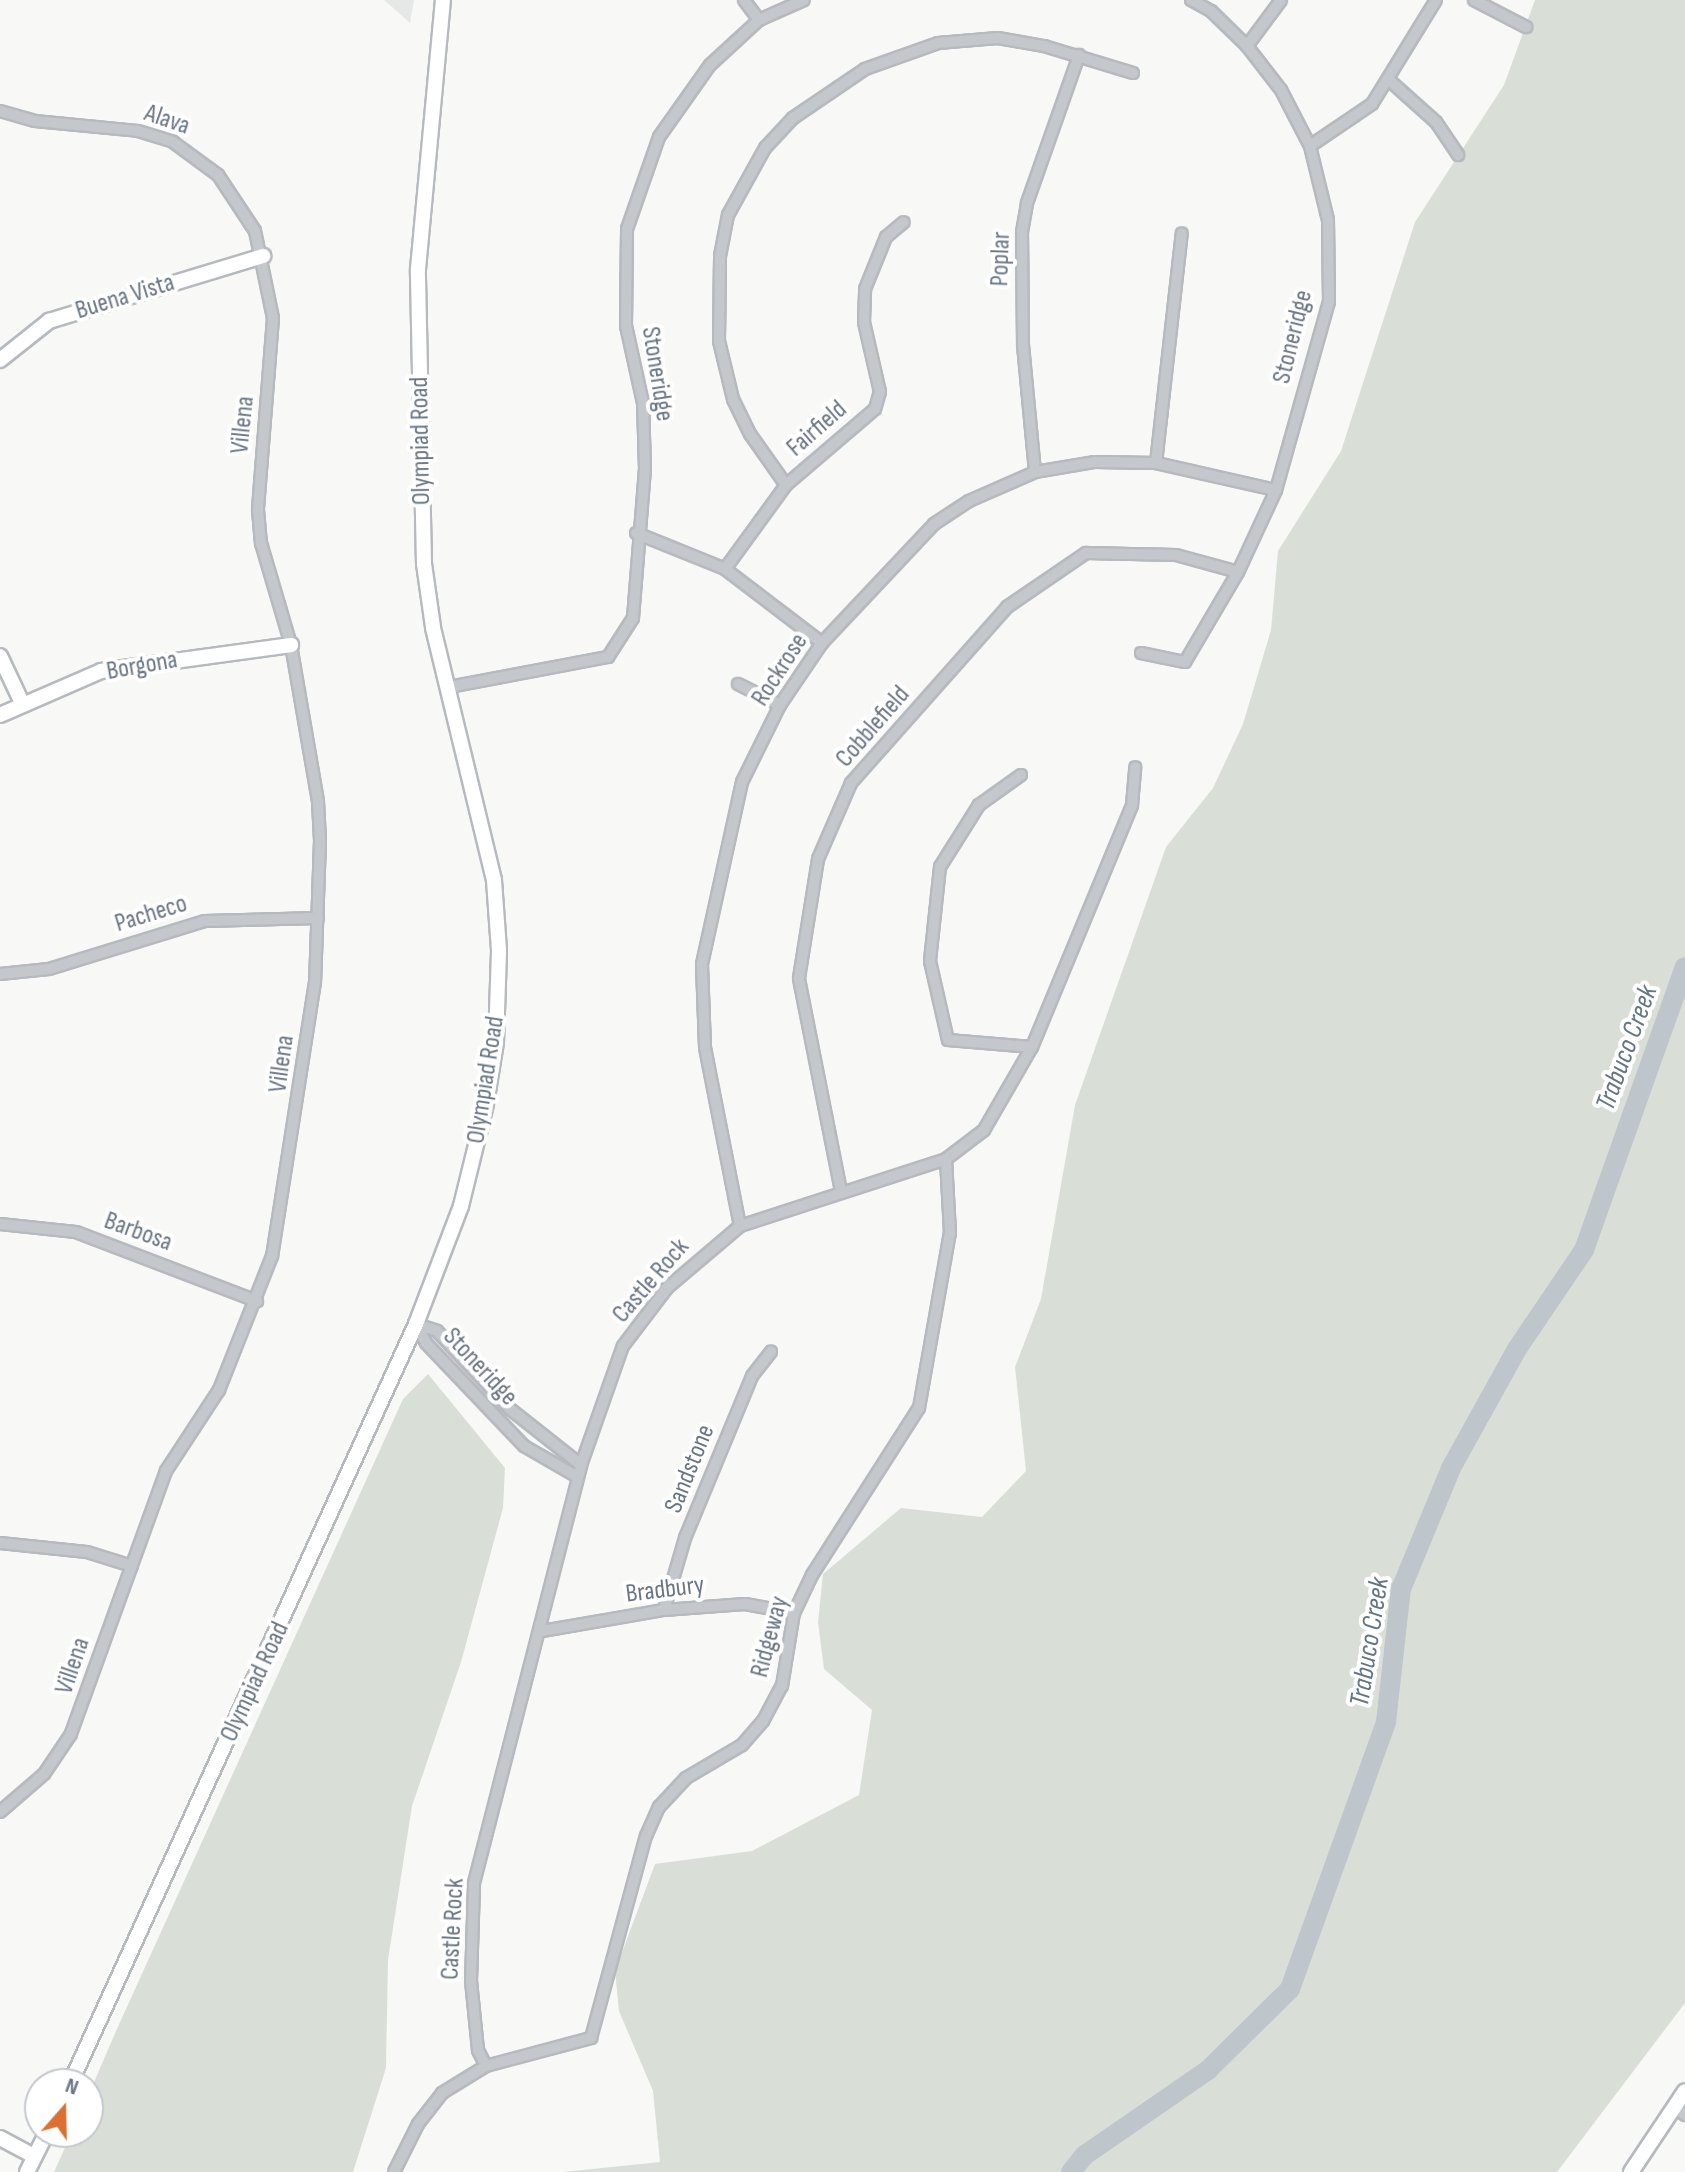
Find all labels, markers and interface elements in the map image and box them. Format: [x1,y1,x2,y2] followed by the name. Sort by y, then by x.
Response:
[140,98,194,142] street label: Alava
[984,231,1018,287] street label: Poplar
[72,267,178,327] street label: Buena Vista
[1266,287,1320,387] street label: Stoneridge
[634,325,680,423] street label: Stoneridge
[404,377,438,505] street label: Olympiad Road
[781,394,853,464] street label: Fairfield
[224,395,262,455] street label: Villena
[745,628,815,712] street label: Rockrose
[104,644,180,688] street label: Borgona
[829,680,917,774] street label: Cobblefield
[111,888,191,940] street label: Pacheco
[1589,981,1665,1115] water label: Trabuco Creek
[461,1014,511,1146] street label: Olympiad Road
[263,1033,301,1095] street label: Villena
[100,1205,176,1259] street label: Barbosa
[606,1232,696,1330] street label: Castle Rock
[436,1322,524,1412] street label: Stoneridge
[658,1420,722,1518] street label: Sandstone
[624,1570,706,1610] street label: Bradbury
[1343,1575,1397,1709] water label: Trabuco Creek
[744,1593,796,1681] street label: Ridgeway
[214,1617,296,1747] street label: Olympiad Road
[49,1634,97,1698] street label: Villena
[435,1877,471,1981] street label: Castle Rock
[24,2068,104,2148] north arrow
[62,2072,82,2102] text: N

